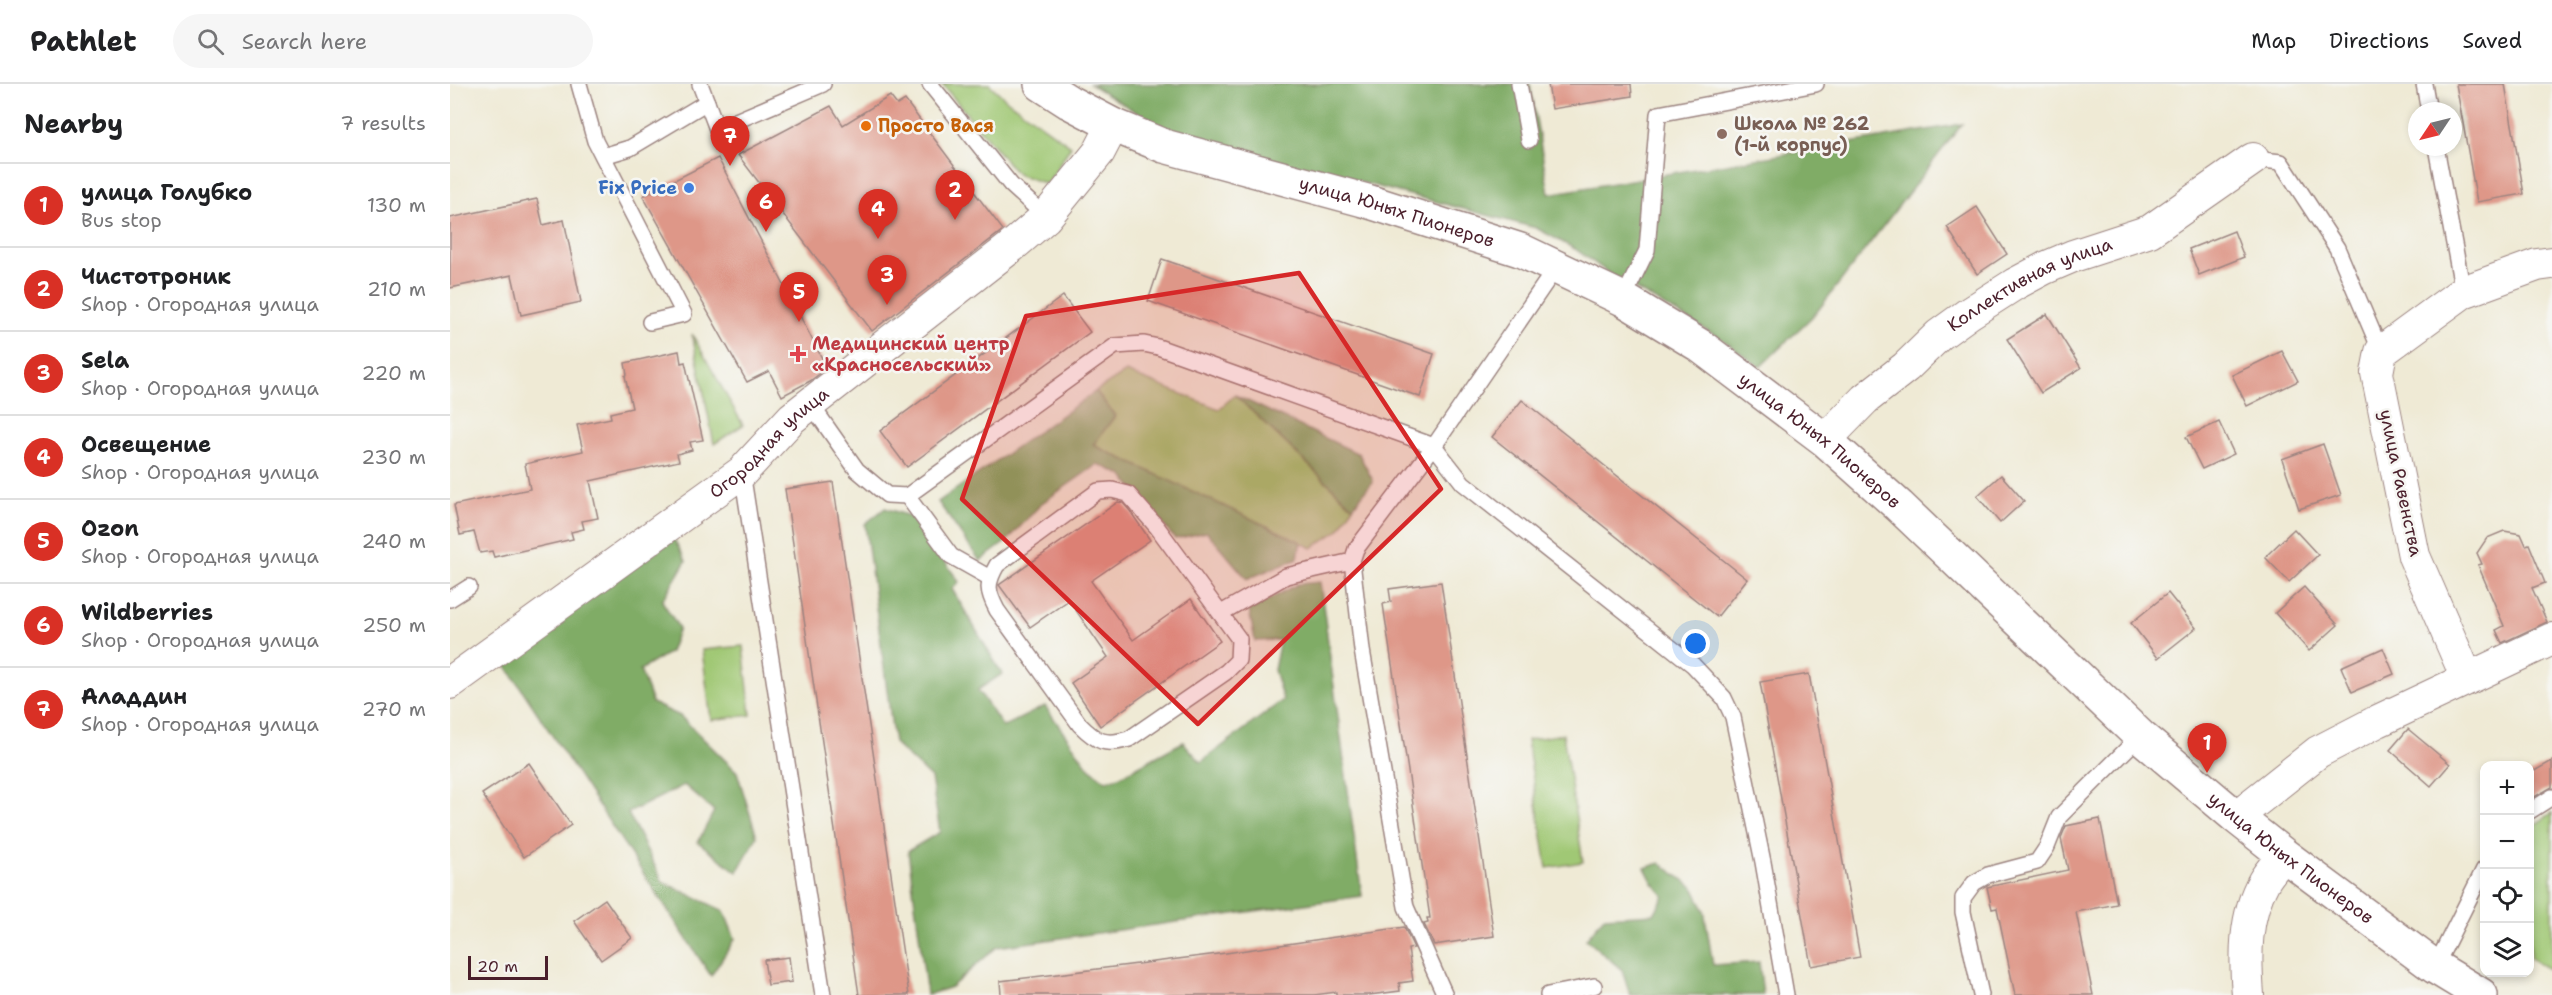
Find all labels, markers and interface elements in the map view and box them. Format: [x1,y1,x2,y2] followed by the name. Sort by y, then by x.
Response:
[173,14,593,68] search box
[30,22,137,60] text: Pathlet
[194,25,227,58] icon: search
[242,27,367,56] text: Search here
[2251,27,2296,55] text: Map
[2329,27,2429,55] text: Directions
[2462,27,2522,55] text: Saved
[2408,102,2462,156] north arrow
[24,106,123,141] text: Nearby
[340,110,426,136] text: 7 results
[1734,112,1870,157] place label: Школа № 262 (1-й корпус)
[878,114,994,138] place label: Просто Вася
[710,116,750,166] pin: 7
[859,119,873,133] marker: Просто Вася
[1715,127,1729,141] marker: Школа № 262 (1-й корпус)
[936,170,974,220] pin: 2
[1297,171,1497,253] street label: улица Юных Пионеров
[598,176,677,200] place label: Fix Price
[81,178,252,207] text: улица Голубко
[682,181,696,195] marker: Fix Price
[746,182,786,232] pin: 6
[858,190,898,239] pin: 4
[39,192,48,218] text: 1
[367,192,426,218] text: 130 m
[81,207,162,233] text: Bus stop
[1942,232,2115,337] street label: Коллективная улица
[868,256,906,305] pin: 3
[81,262,231,291] text: Чистотроник
[780,272,818,322] pin: 5
[37,276,51,302] text: 2
[367,276,426,302] text: 210 m
[81,291,319,317] text: Shop · Огородная улица
[812,332,1010,377] place label: Медицинский центр «Красносельский»
[789,345,807,363] marker: Медицинский центр «Красносельский»
[81,346,129,375] text: Sela
[37,360,51,386] text: 3
[362,360,426,386] text: 220 m
[1734,367,1906,514] street label: улица Юных Пионеров
[81,375,319,401] text: Shop · Огородная улица
[704,382,834,504] street label: Огородная улица
[2374,407,2428,559] street label: улица Равенства
[81,430,211,459] text: Освещение
[37,444,51,470] text: 4
[361,444,426,470] text: 230 m
[81,459,319,485] text: Shop · Огородная улица
[81,514,139,543] text: Ozon
[37,528,50,554] text: 5
[361,528,426,554] text: 240 m
[81,543,319,569] text: Shop · Огородная улица
[81,598,213,627] text: Wildberries
[37,612,51,638] text: 6
[362,612,426,638] text: 250 m
[81,627,319,653] text: Shop · Огородная улица
[1681,629,1710,658] your location
[81,682,187,711] text: Аладдин
[37,696,51,722] text: 7
[362,696,426,722] text: 270 m
[81,711,319,737] text: Shop · Огородная улица
[2188,724,2226,773] pin: 1
[2480,761,2534,977] map controls
[2480,761,2534,815] button: +
[2203,787,2378,929] street label: улица Юных Пионеров
[2480,815,2534,869] button: −
[2480,869,2534,923] button: locate
[2480,923,2534,977] button: layers
[468,953,548,980] scale bar
[477,956,518,977] text: 20 m

